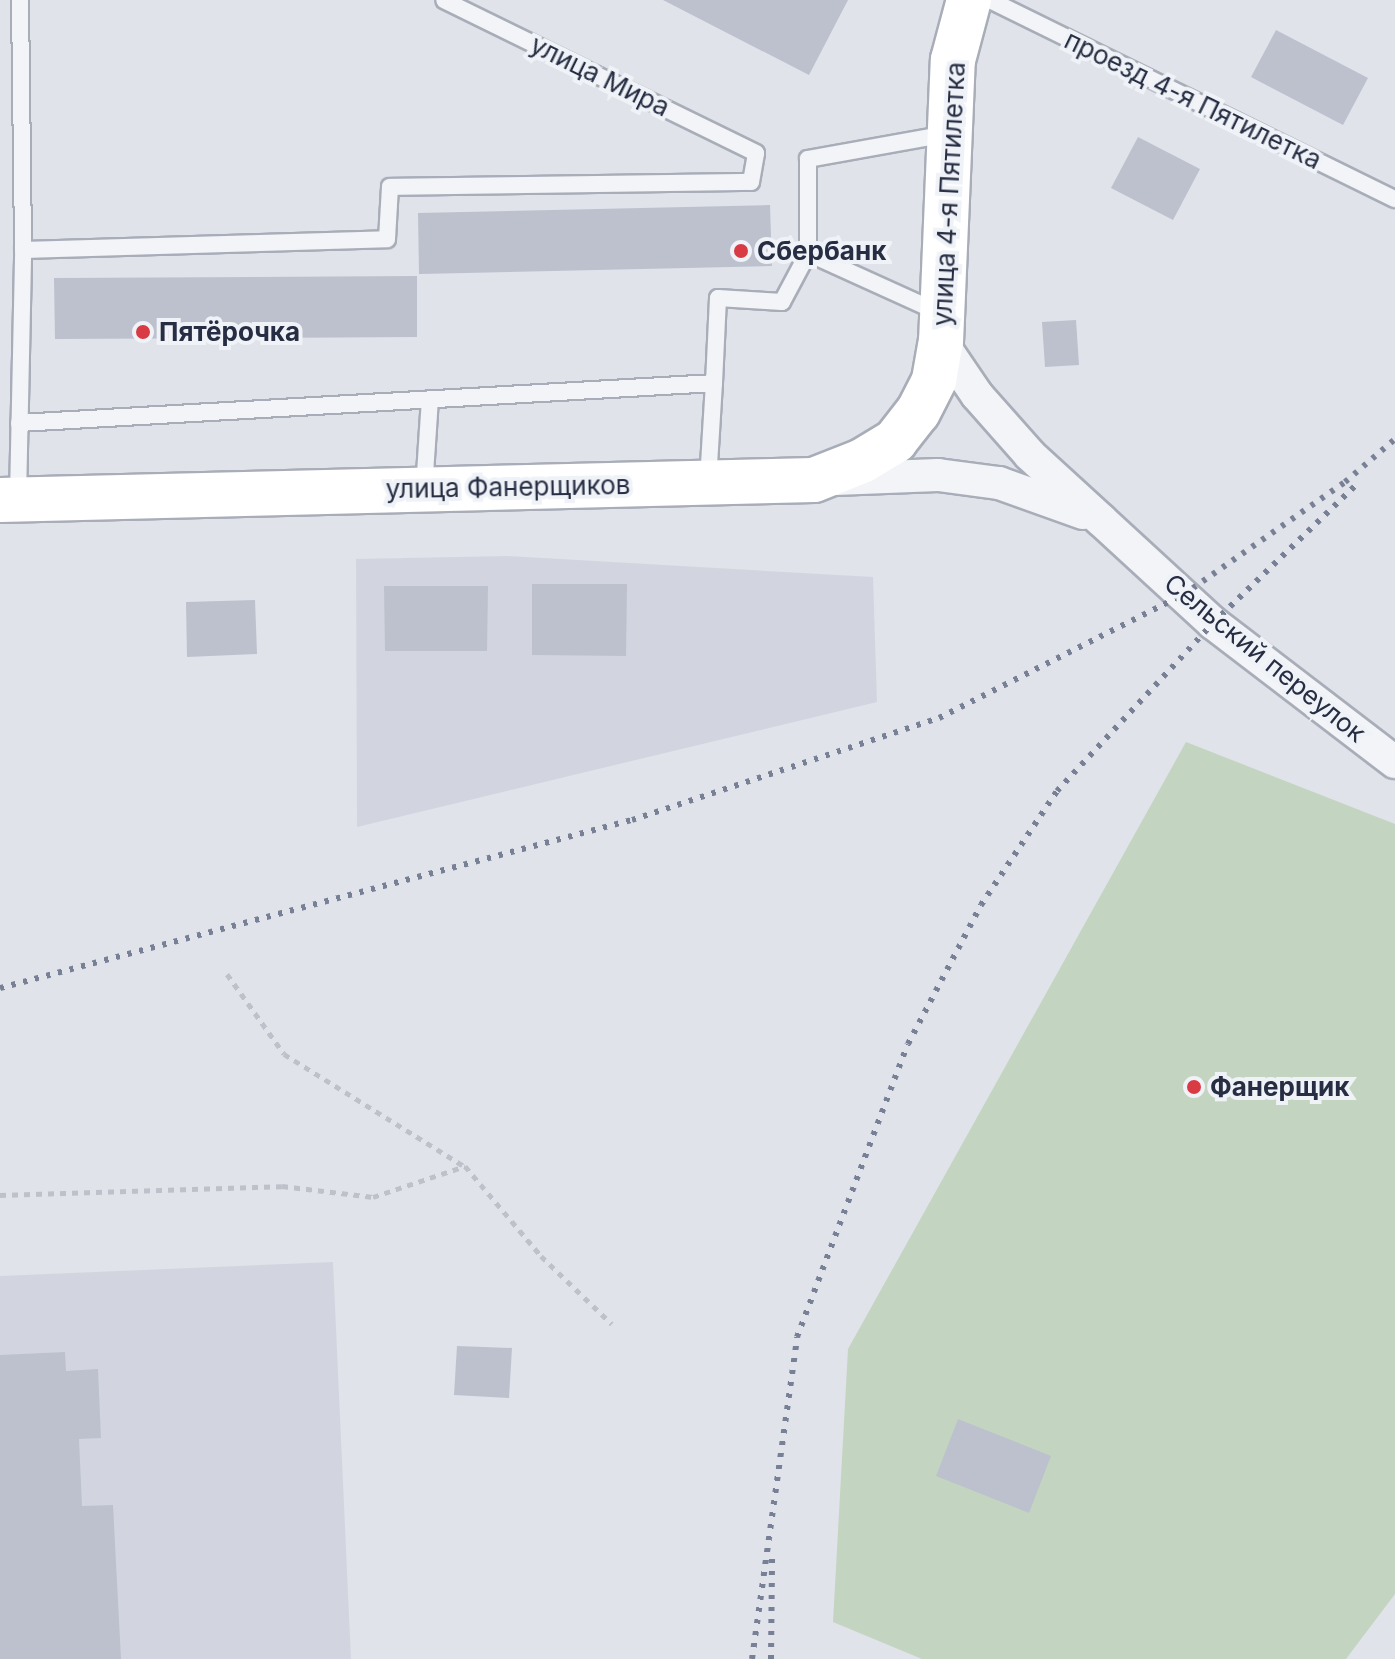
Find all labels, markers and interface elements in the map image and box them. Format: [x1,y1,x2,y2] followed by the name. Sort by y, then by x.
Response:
[1059,24,1327,176] street label: проезд 4-я Пятилетка
[525,29,675,123] street label: улица Мира
[926,61,972,327] street label: улица 4-я Пятилетка
[757,235,886,267] place label: Сбербанк
[732,242,750,260] marker: Сбербанк
[159,316,300,348] place label: Пятёрочка
[134,323,152,341] marker: Пятёрочка
[385,469,631,505] street label: улица Фанерщиков
[1158,567,1372,749] street label: Сельский переулок
[1210,1071,1349,1103] place label: Фанерщик
[1185,1078,1203,1096] marker: Фанерщик

